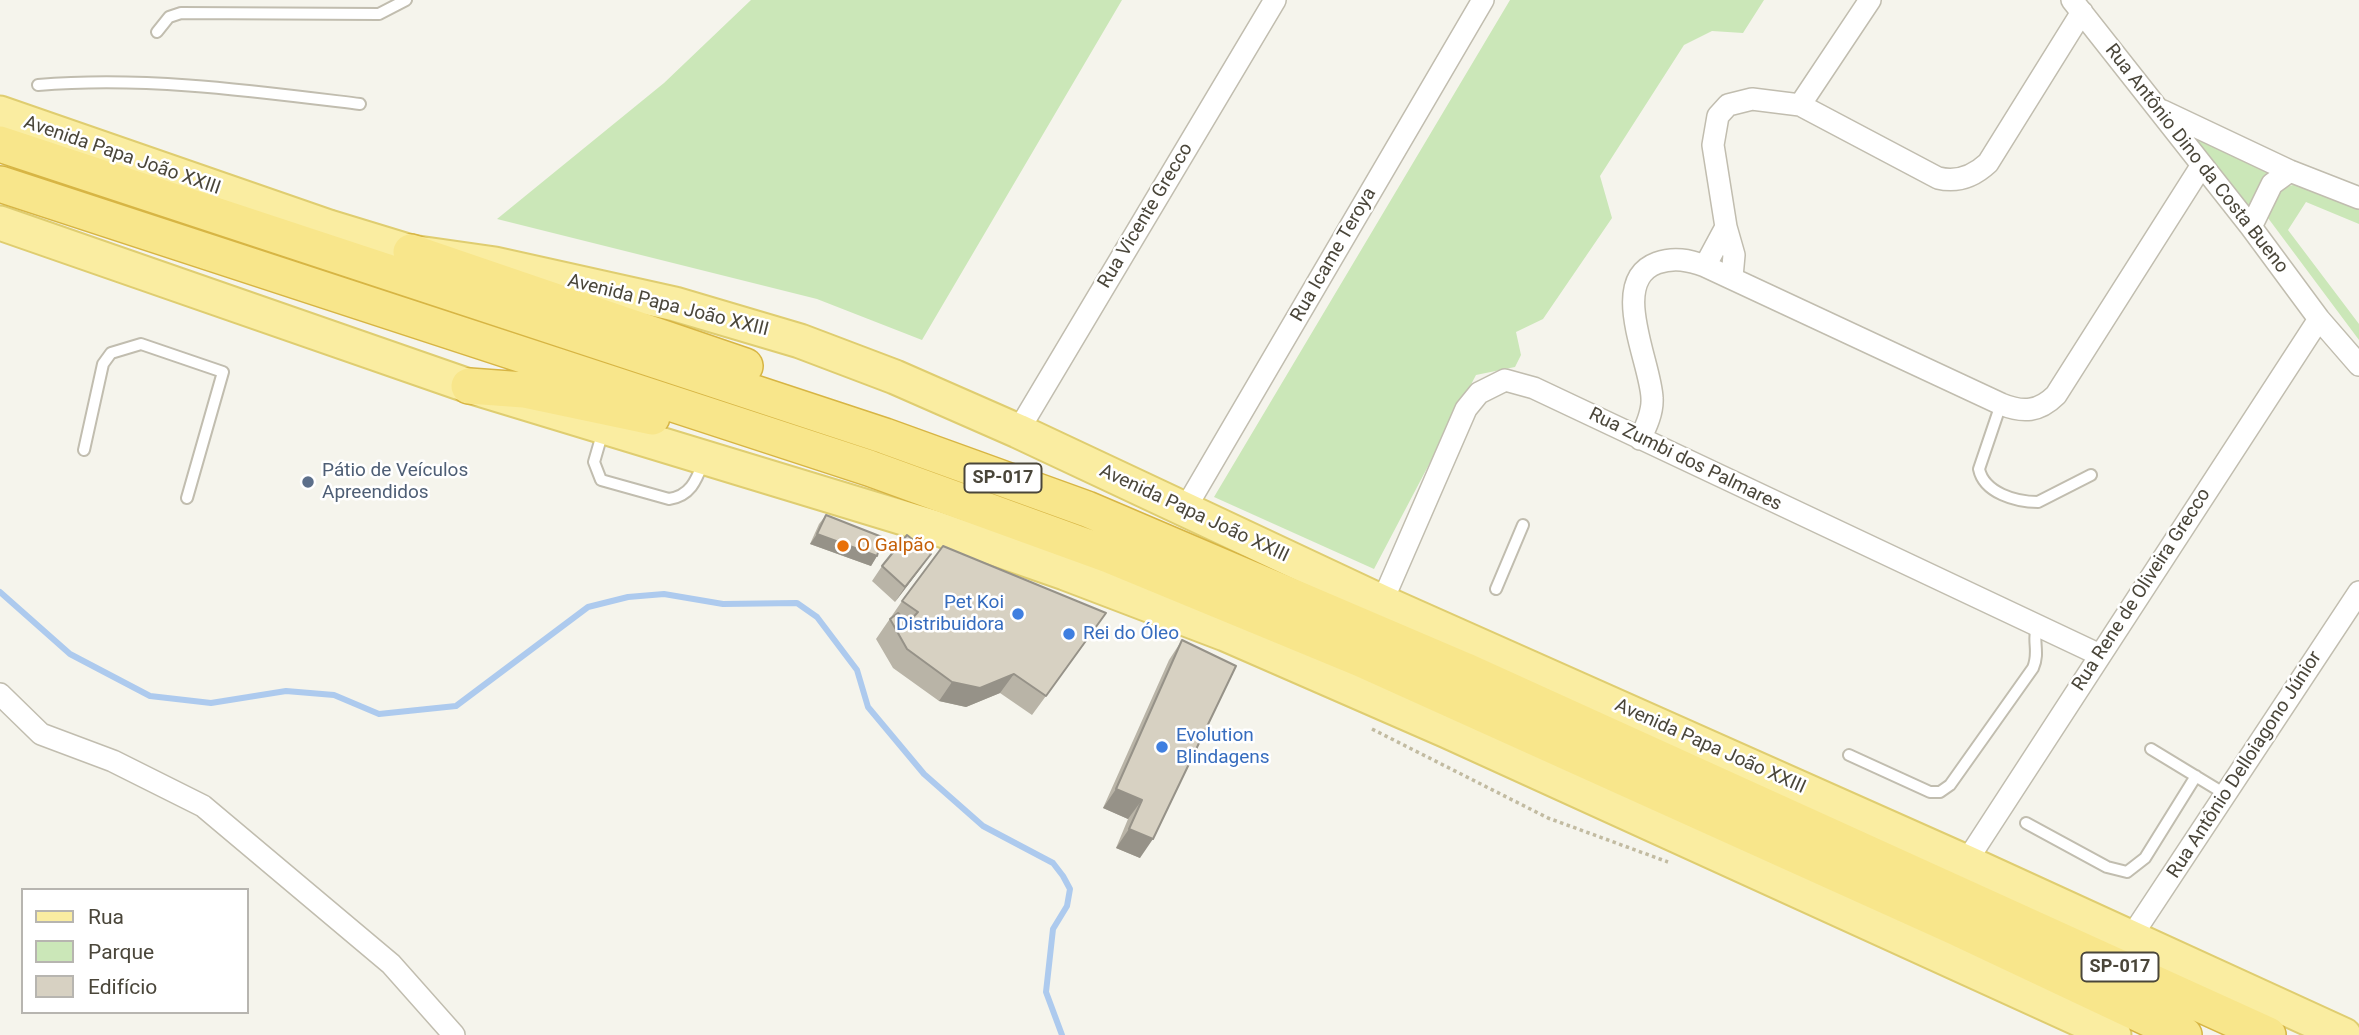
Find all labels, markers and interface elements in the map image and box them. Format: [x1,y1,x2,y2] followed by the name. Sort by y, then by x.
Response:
[2099,40,2293,278] street label: Rua Antônio Dino da Costa Bueno
[21,112,223,200] street label: Avenida Papa João XXIII
[1094,139,1198,293] street label: Rua Vicente Grecco
[1286,184,1382,326] street label: Rua Icame Teroya
[565,270,771,342] street label: Avenida Papa João XXIII
[1585,403,1785,517] street label: Rua Zumbi dos Palmares
[322,460,468,504] place label: Pátio de Veículos Apreendidos
[1096,460,1292,568] street label: Avenida Papa João XXIII
[964,464,1042,492] road number: SP-017
[300,474,316,490] marker: Pátio de Veículos Apreendidos
[2068,484,2216,696] street label: Rua Rene de Oliveira Grecco
[857,535,935,557] place label: O Galpão
[835,538,851,554] marker: O Galpão
[896,592,1004,636] place label: Pet Koi Distribuidora
[1010,606,1026,622] marker: Pet Koi Distribuidora
[1083,623,1179,645] place label: Rei do Óleo
[1061,626,1077,642] marker: Rei do Óleo
[2163,647,2327,883] street label: Rua Antônio Delloiagono Júnior
[1611,695,1809,799] street label: Avenida Papa João XXIII
[1176,725,1270,769] place label: Evolution Blindagens
[1154,739,1170,755] marker: Evolution Blindagens
[21,888,248,1014] legend
[88,905,124,929] text: Rua
[88,940,154,964] text: Parque
[2082,952,2158,982] road number: SP-017
[88,975,157,999] text: Edifício

